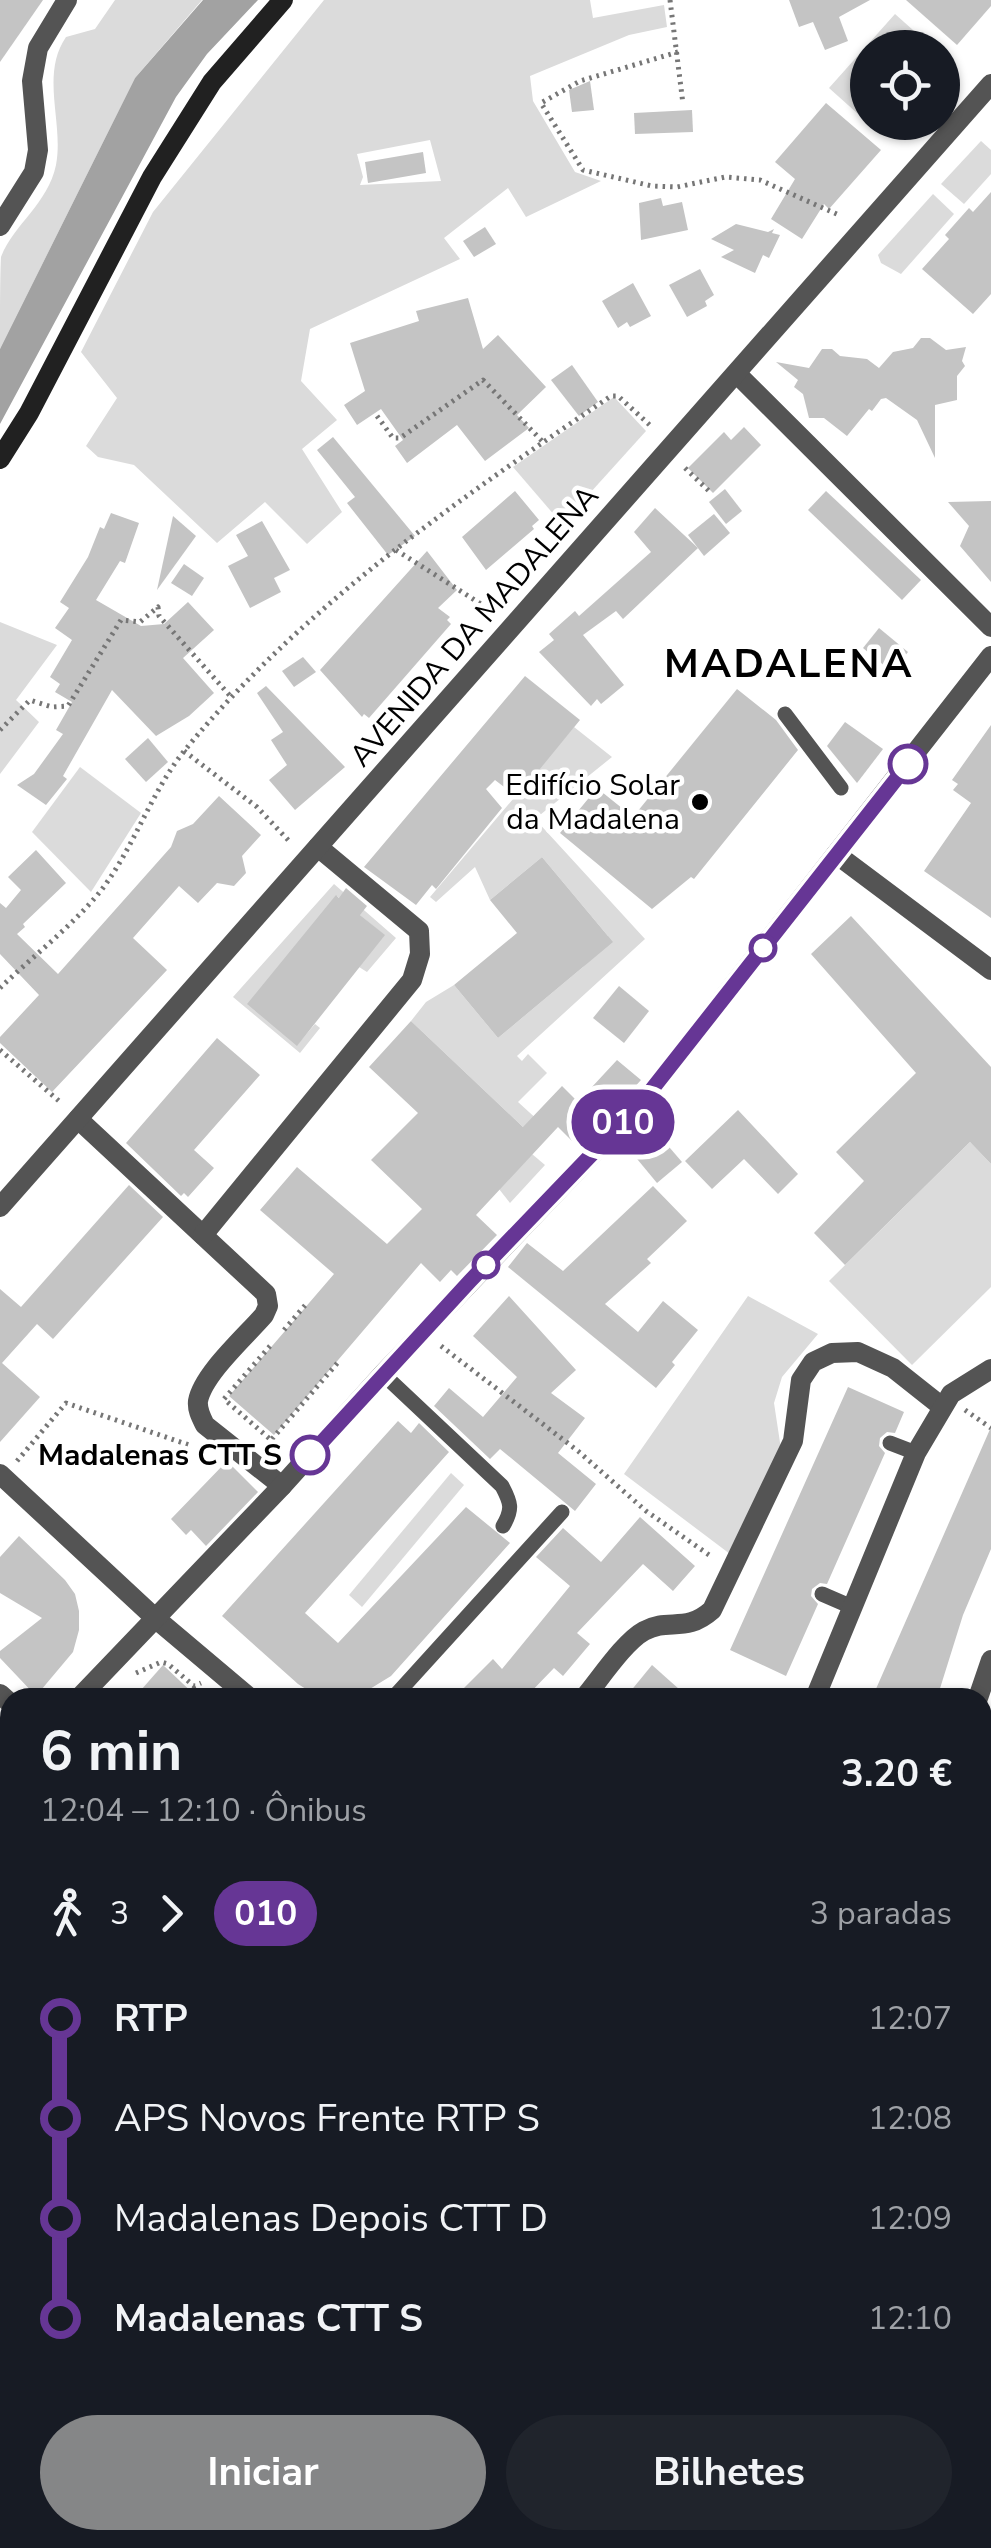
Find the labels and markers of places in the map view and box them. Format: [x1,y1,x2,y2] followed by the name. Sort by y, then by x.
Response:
[889,745,927,783] unlabelled marker
[505,765,680,840] place label: Edifício Solar da Madalena
[689,791,711,813] marker: Edifício Solar da Madalena
[750,935,776,961] unlabelled marker
[473,1252,499,1278] unlabelled marker
[38,1435,282,1476] place label: Madalenas CTT S
[291,1436,329,1474] marker: Madalenas CTT S

